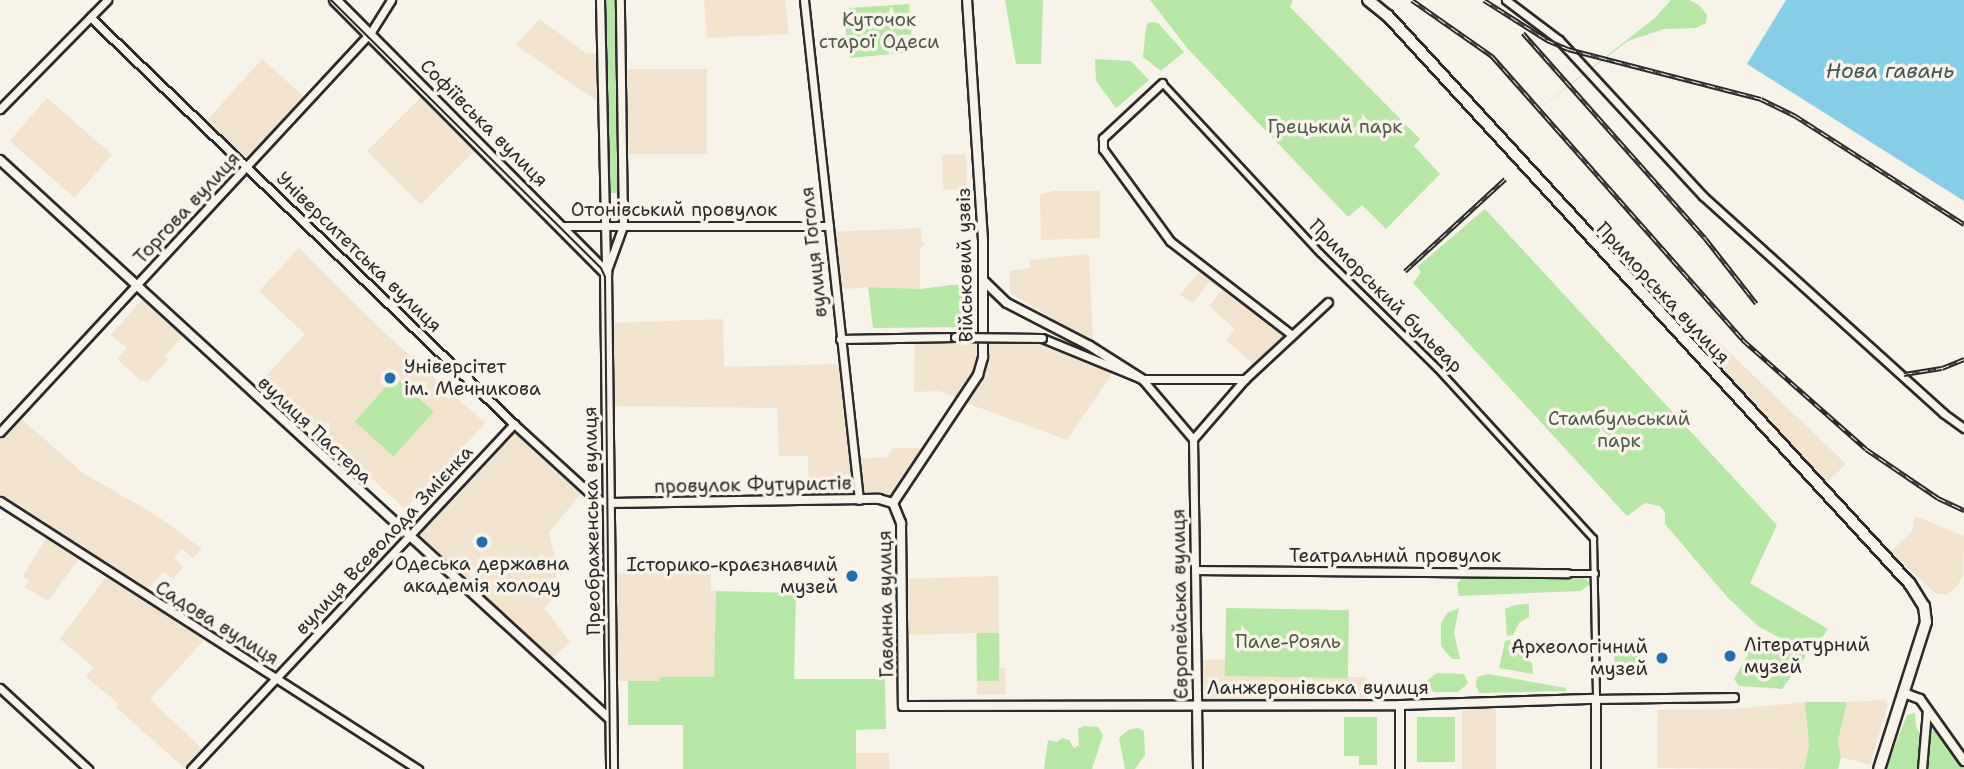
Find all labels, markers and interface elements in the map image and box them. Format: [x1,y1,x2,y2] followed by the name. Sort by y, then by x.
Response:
[819,9,939,53] park label: Куточок старої Одеси
[415,54,553,192] street label: Софіївська вулиця
[1826,58,1954,84] water label: Нова гавань
[1268,116,1402,138] park label: Грецький парк
[129,147,245,269] street label: Торгова вулиця
[272,167,446,337] street label: Університетська вулиця
[796,185,832,319] street label: вулиця Гоголя
[952,187,978,343] street label: Військовий узвіз
[571,199,777,221] street label: Отонівський провулок
[1304,214,1468,378] street label: Приморський бульвар
[1591,217,1735,369] street label: Приморська вулиця
[404,356,541,400] place label: Універсітет ім. Мечникова
[382,370,398,386] marker: Універсітет ім. Мечникова
[253,371,377,489] street label: вулиця Пастера
[579,406,605,636] street label: Преображенська вулиця
[1548,408,1690,452] park label: Стамбульський парк
[290,441,478,639] street label: вулиця Всеволода Змієнка
[654,472,852,498] street label: провулок Футуристів
[1167,508,1193,700] street label: Європейська вулиця
[873,530,899,678] street label: Гаванна вулиця
[474,534,490,550] marker: Одеська державна академія холоду
[1289,545,1501,567] street label: Театральний провулок
[395,553,569,597] place label: Одеська державна академія холоду
[627,554,838,598] place label: Історико-краєзнавчий музей
[844,568,860,584] marker: Історико-краєзнавчий музей
[151,576,283,670] street label: Садова вулиця
[1235,631,1341,653] park label: Пале-Рояль
[1744,634,1870,678] place label: Літературний музей
[1511,636,1648,680] place label: Археологічний музей
[1722,648,1738,664] marker: Літературний музей
[1654,650,1670,666] marker: Археологічний музей
[1207,677,1429,699] street label: Ланжеронівська вулиця

